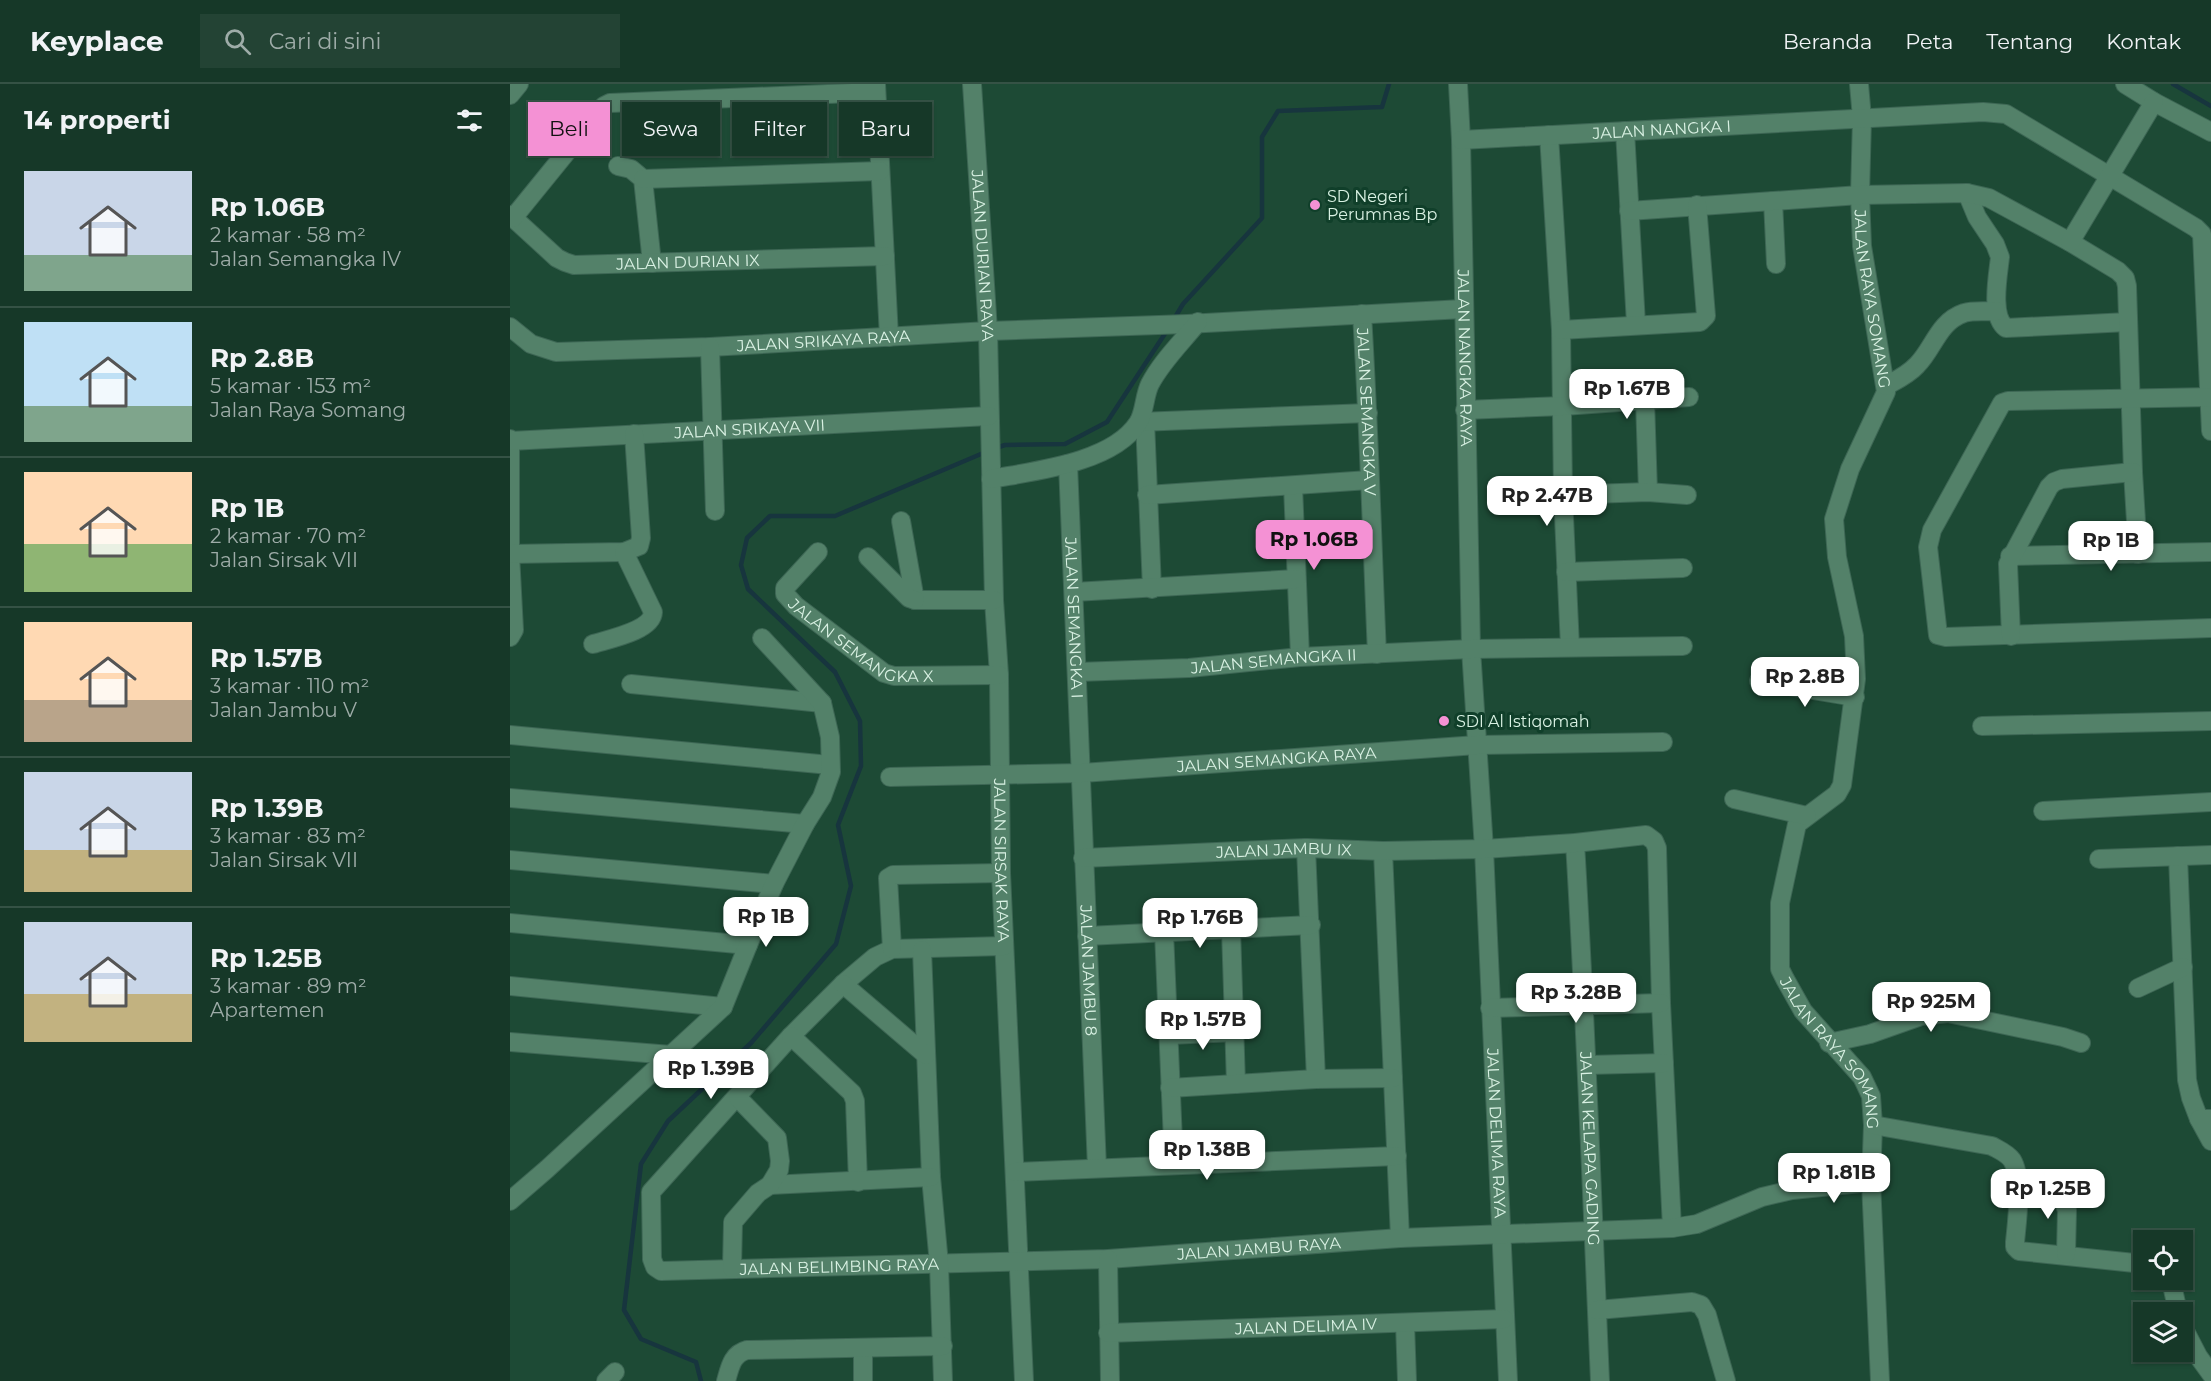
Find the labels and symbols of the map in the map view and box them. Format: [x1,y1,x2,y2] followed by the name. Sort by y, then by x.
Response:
[1591,117,1732,143] street label: JALAN NANGKA I
[968,168,997,342] street label: JALAN DURIAN RAYA
[1327,187,1437,224] place label: SD Negeri Perumnas Bp
[1308,198,1322,212] marker: SD Negeri Perumnas Bp
[1851,208,1894,390] street label: JALAN RAYA SOMANG
[615,251,760,274] street label: JALAN DURIAN IX
[1454,268,1476,447] street label: JALAN NANGKA RAYA
[735,326,911,356] street label: JALAN SRIKAYA RAYA
[1353,326,1380,497] street label: JALAN SEMANGKA V
[1565,369,1689,420] pin: Rp 1.67B
[673,416,826,442] street label: JALAN SRIKAYA VII
[1485,476,1609,527] pin: Rp 2.47B
[1252,520,1376,571] pin: Rp 1.06B
[2069,521,2153,572] pin: Rp 1B
[1061,536,1087,699] street label: JALAN SEMANGKA I
[783,594,934,686] street label: JALAN SEMANGKA X
[1189,645,1357,678] street label: JALAN SEMANGKA II
[1750,657,1860,708] pin: Rp 2.8B
[1456,712,1590,731] place label: SDI Al Istiqomah
[1437,714,1451,728] marker: SDI Al Istiqomah
[1175,743,1377,776] street label: JALAN SEMANGKA RAYA
[990,777,1013,943] street label: JALAN SIRSAK RAYA
[1214,839,1353,862] street label: JALAN JAMBU IX
[724,897,808,948] pin: Rp 1B
[1138,898,1262,949] pin: Rp 1.76B
[1076,904,1101,1036] street label: JALAN JAMBU 8
[1514,973,1638,1024] pin: Rp 3.28B
[1775,973,1882,1130] street label: JALAN RAYA SOMANG
[1876,982,1986,1033] pin: Rp 925M
[1141,1000,1265,1051] pin: Rp 1.57B
[1483,1047,1510,1219] street label: JALAN DELIMA RAYA
[649,1049,773,1100] pin: Rp 1.39B
[1576,1050,1603,1246] street label: JALAN KELAPA GADING
[1145,1130,1269,1181] pin: Rp 1.38B
[1772,1153,1896,1204] pin: Rp 1.81B
[1986,1169,2110,1220] pin: Rp 1.25B
[1175,1233,1342,1264] street label: JALAN JAMBU RAYA
[738,1255,940,1279] street label: JALAN BELIMBING RAYA
[1233,1314,1378,1339] street label: JALAN DELIMA IV

